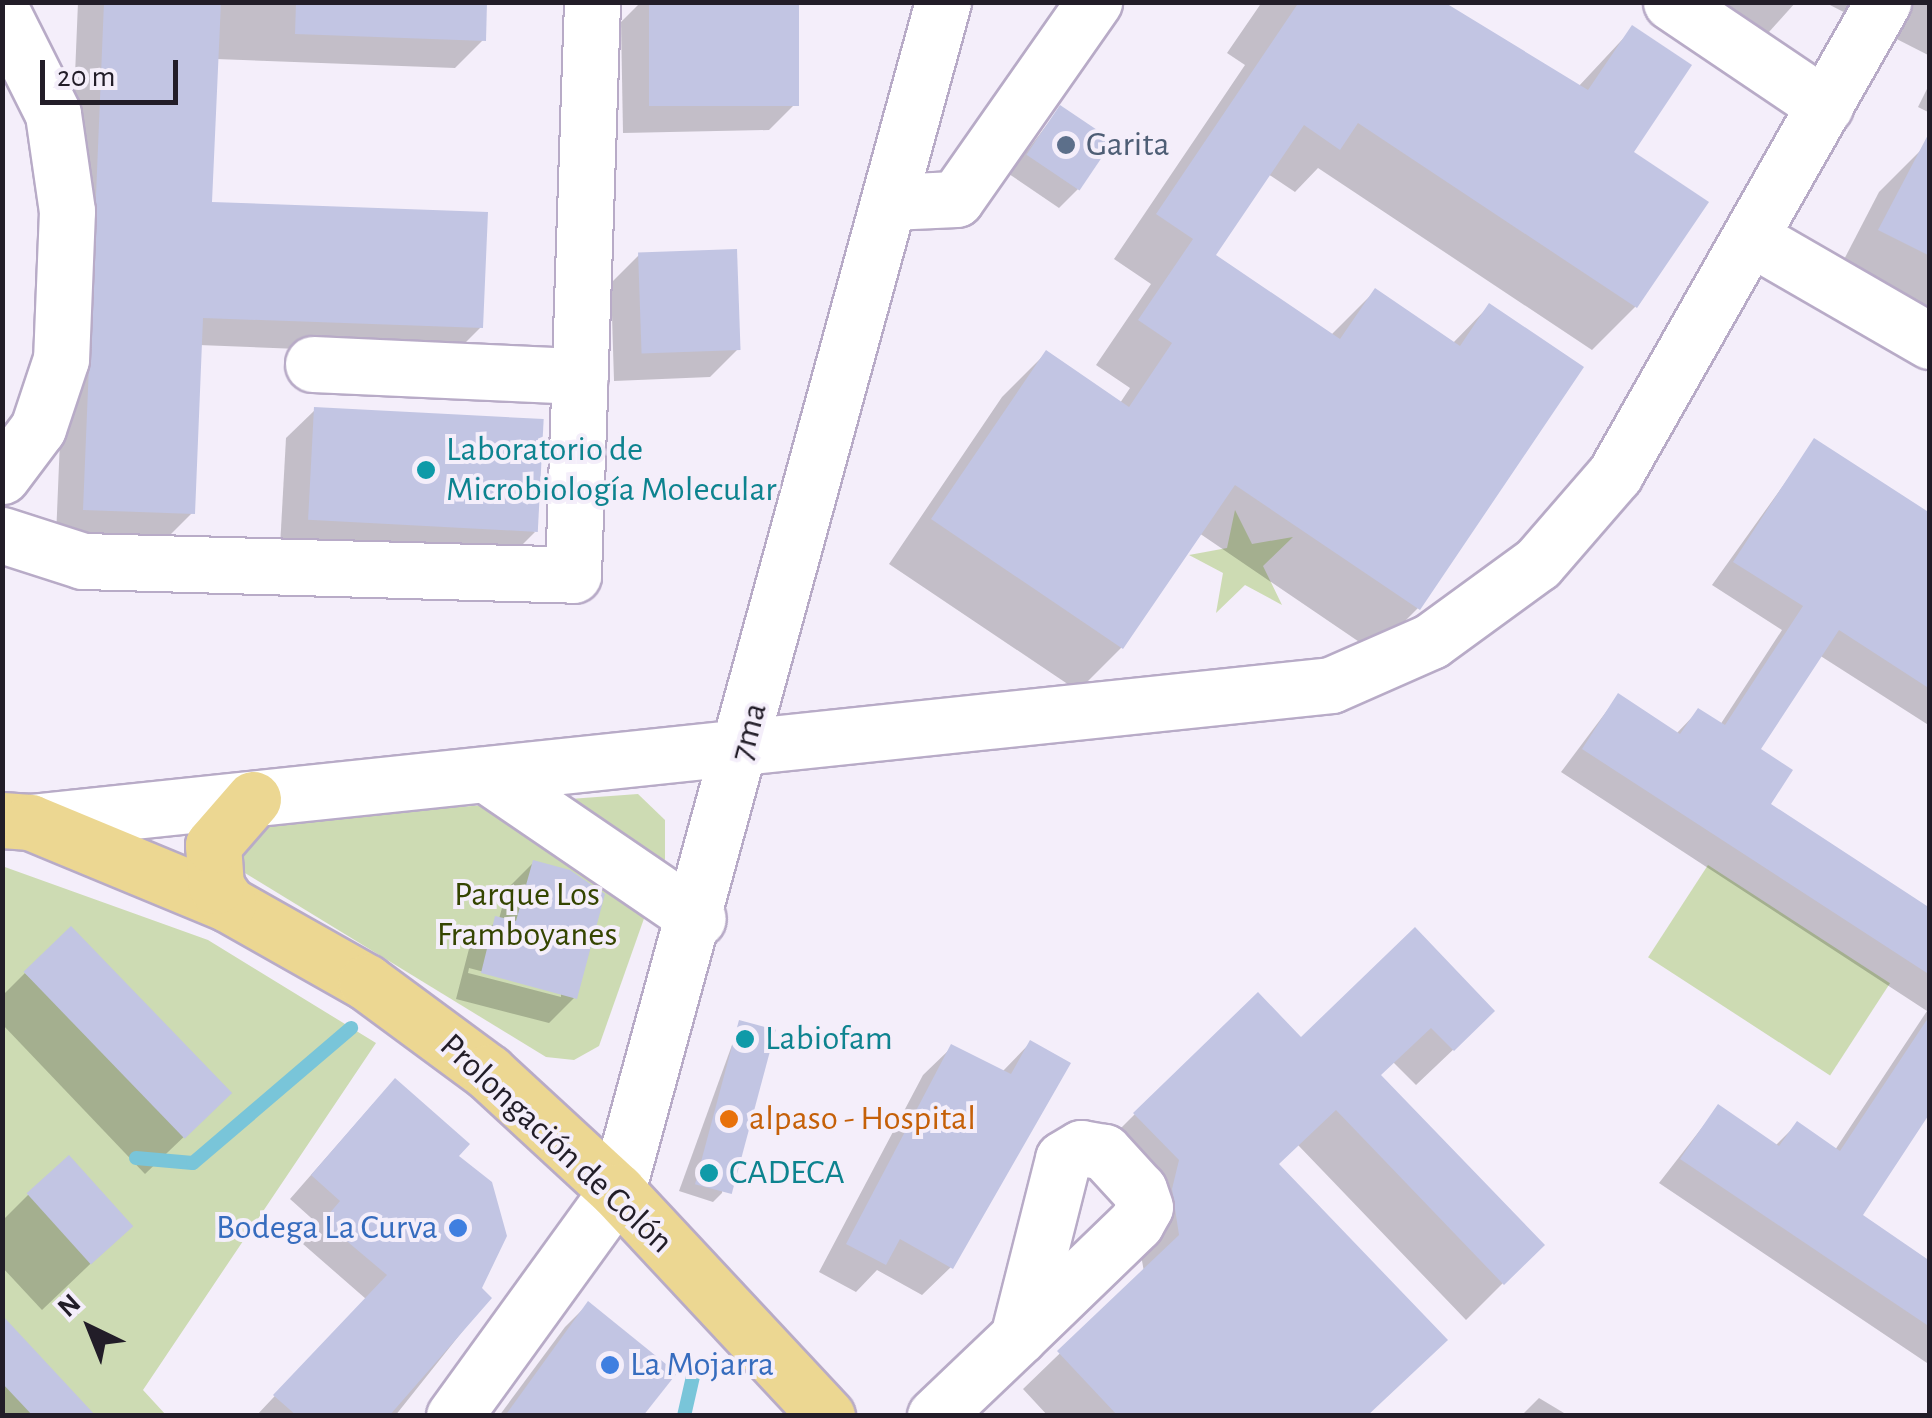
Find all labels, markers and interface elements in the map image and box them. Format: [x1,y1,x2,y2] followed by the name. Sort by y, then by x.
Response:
[45,40,182,102] scale bar
[57,62,115,92] text: 20 m
[1086,124,1170,166] place label: Garita
[1055,134,1077,156] marker: Garita
[446,429,777,511] place label: Laboratorio de Microbiología Molecular
[415,459,437,481] marker: Laboratorio de Microbiología Molecular
[721,698,777,766] street label: 7ma
[437,874,617,956] park label: Parque Los Framboyanes
[765,1018,893,1060] place label: Labiofam
[431,1025,681,1263] street label: Prolongación de Colón
[734,1028,756,1050] marker: Labiofam
[749,1098,976,1140] place label: alpaso - Hospital
[718,1108,740,1130] marker: alpaso - Hospital
[729,1152,845,1194] place label: CADECA
[698,1162,720,1184] marker: CADECA
[216,1207,438,1249] place label: Bodega La Curva
[447,1217,469,1239] marker: Bodega La Curva
[40,1278,140,1378] north arrow
[53,1289,86,1323] text: N
[630,1344,774,1386] place label: La Mojarra
[599,1354,621,1376] marker: La Mojarra

